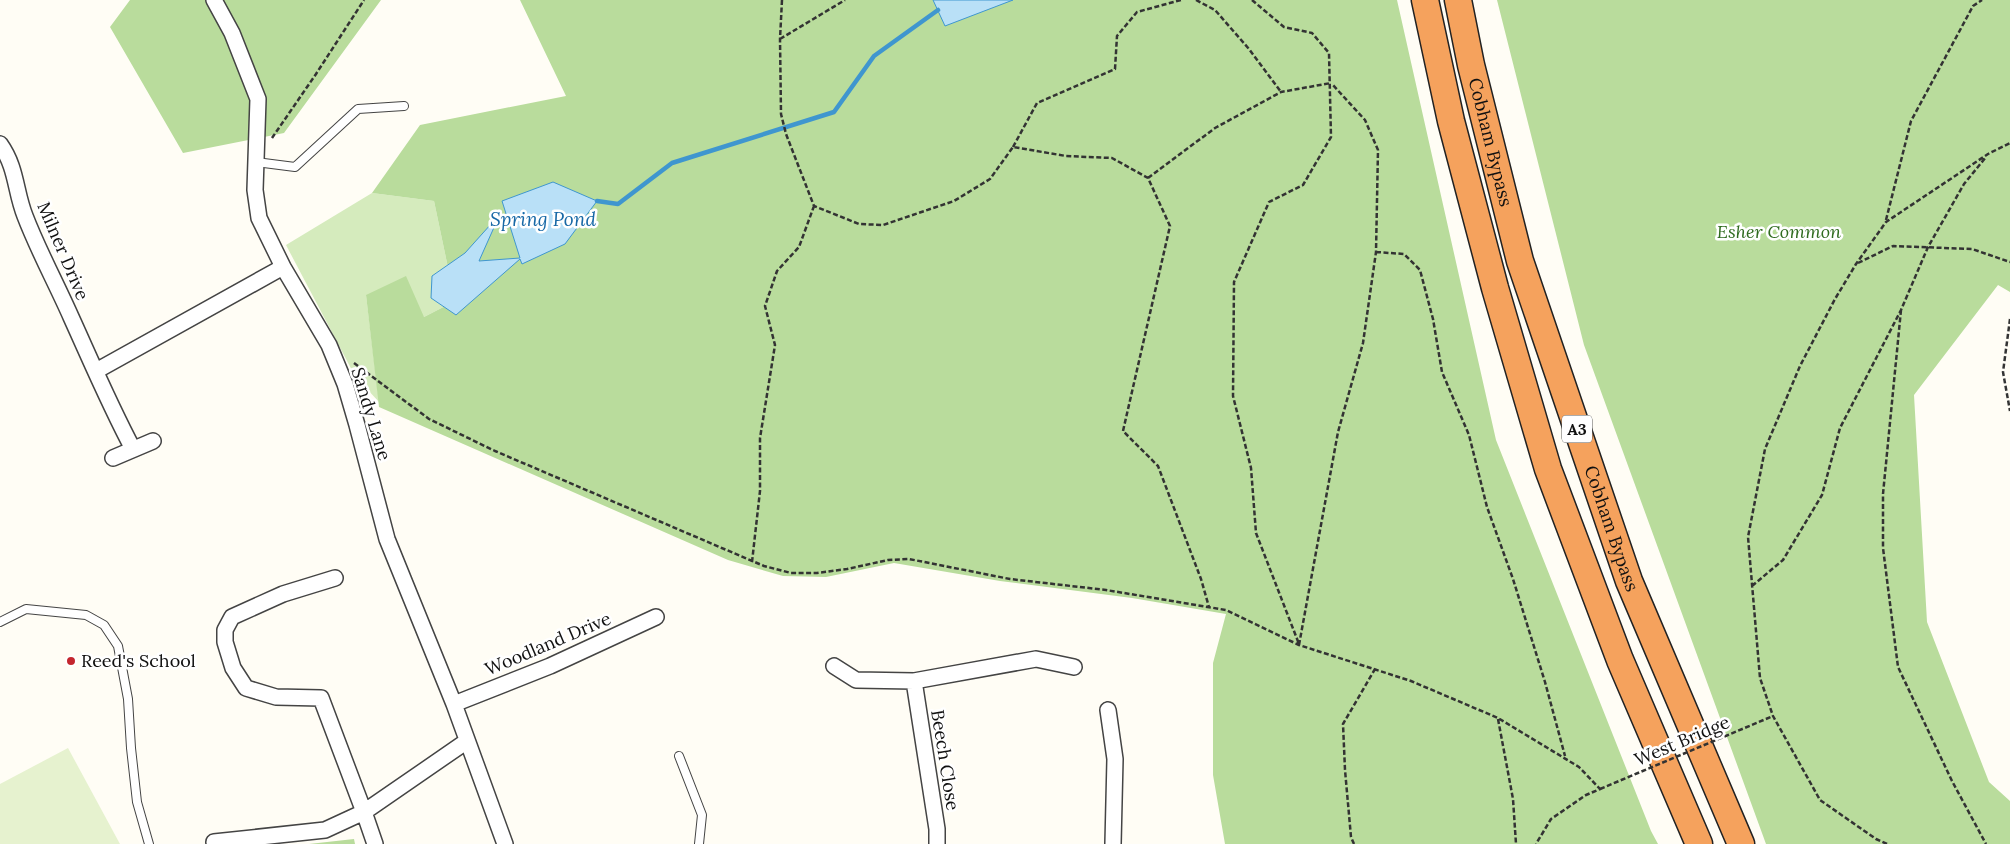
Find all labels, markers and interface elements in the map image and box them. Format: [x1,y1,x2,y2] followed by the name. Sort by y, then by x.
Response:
[1464,76,1518,209] street label: Cobham Bypass
[32,198,95,304] street label: Milner Drive
[490,207,596,231] water label: Spring Pond
[1717,220,1841,243] park label: Esher Common
[346,365,397,463] street label: Sandy Lane
[1562,416,1592,442] road number: A3
[1579,462,1644,595] street label: Cobham Bypass
[481,607,614,680] street label: Woodland Drive
[81,649,196,672] place label: Reed's School
[65,655,77,667] marker: Reed's School
[926,708,965,812] street label: Beech Close
[1631,710,1733,771] street label: West Bridge

